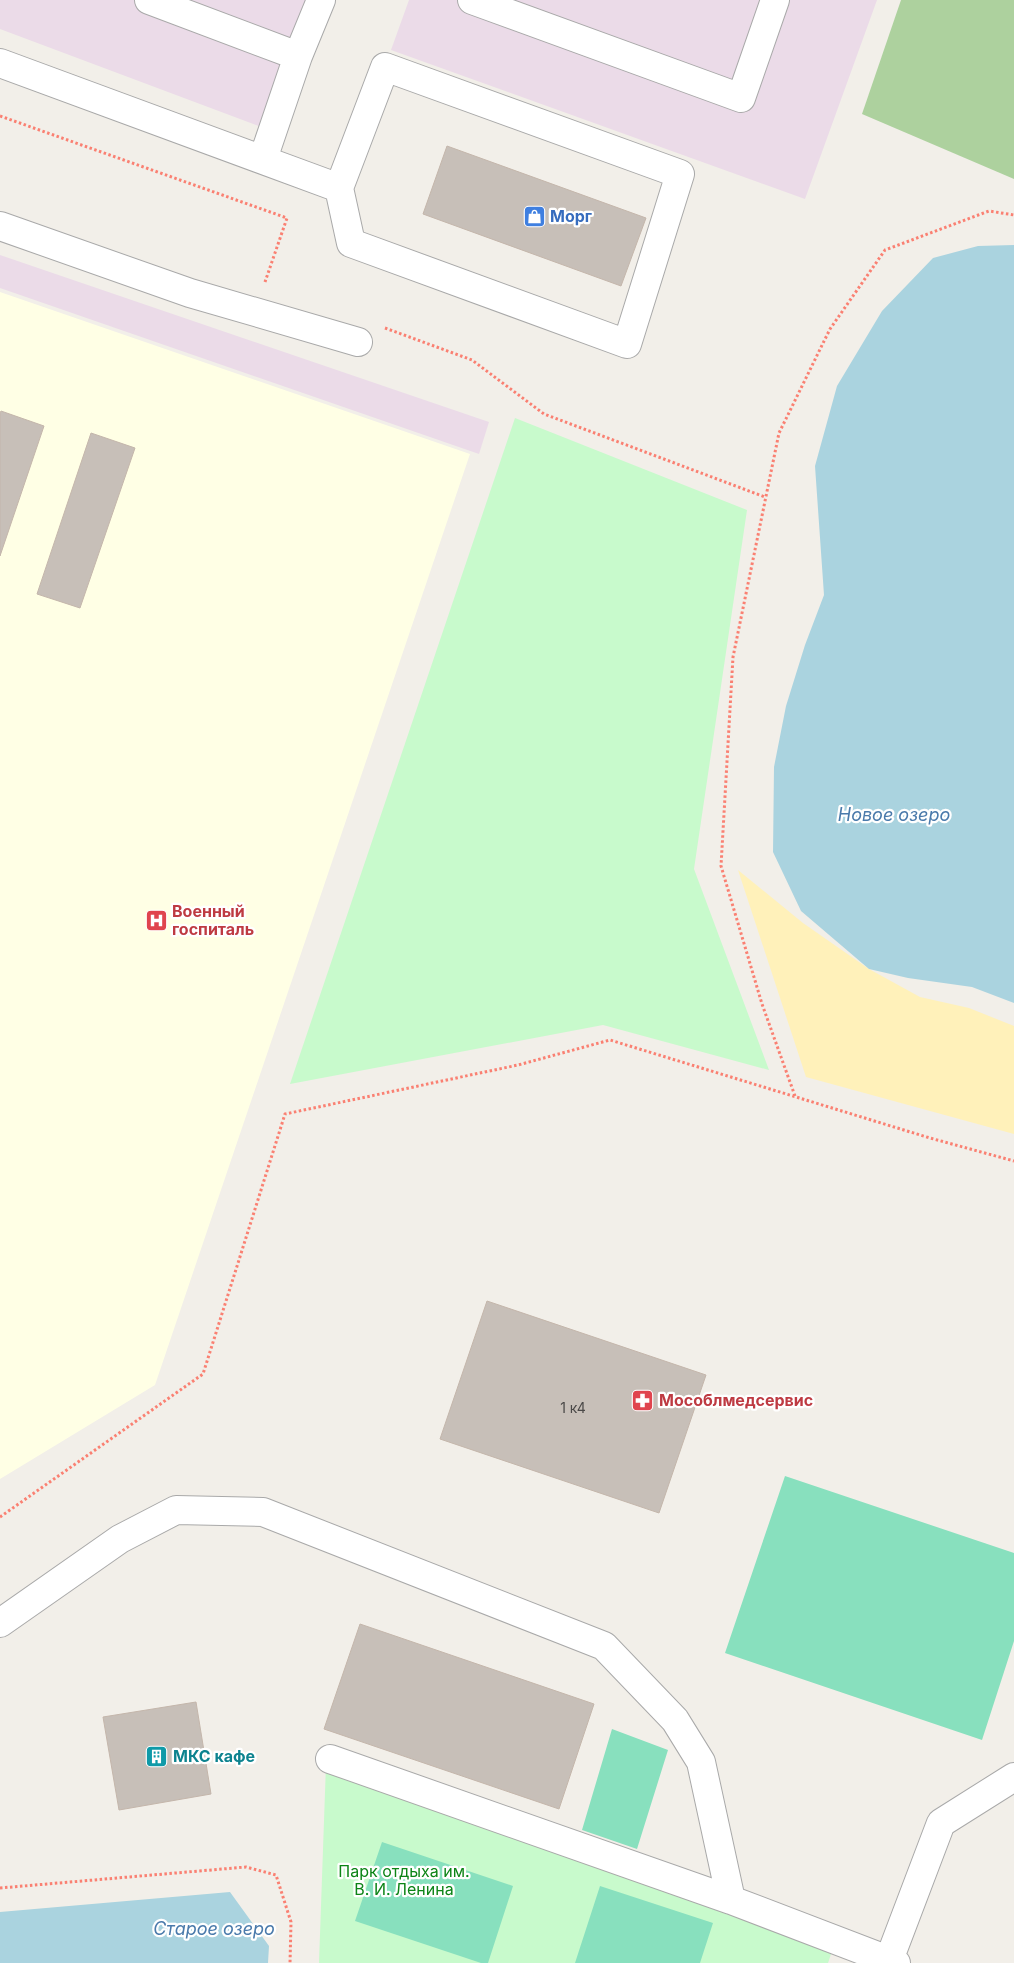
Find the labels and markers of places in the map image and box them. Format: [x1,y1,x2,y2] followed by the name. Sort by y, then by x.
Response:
[522,204,546,228] shop icon: Морг
[550,206,592,226] place label: Морг
[172,901,254,939] place label: Военный госпиталь
[144,908,168,932] hospital icon: Военный госпиталь
[631,1388,655,1412] pharmacy icon: Мособлмедсервис
[659,1390,813,1410] place label: Мособлмедсервис
[145,1744,169,1768] building icon: МКС кафе
[173,1746,255,1766] place label: МКС кафе

